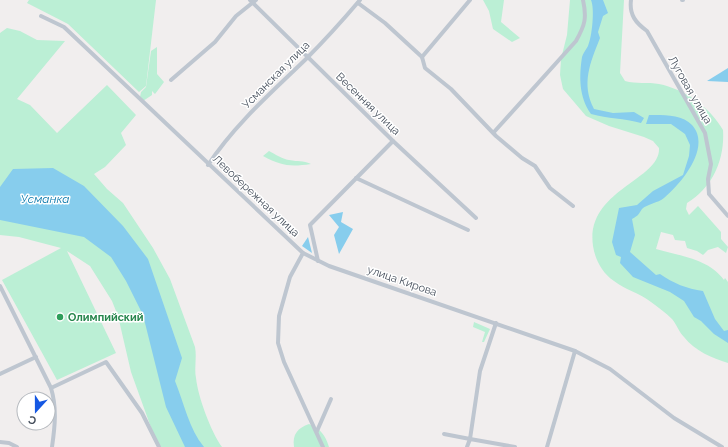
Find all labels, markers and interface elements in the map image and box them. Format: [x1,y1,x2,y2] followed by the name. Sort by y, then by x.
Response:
[240,39,312,111] street label: Усманская улица
[665,54,715,126] street label: Луговая улица
[333,70,403,138] street label: Весенняя улица
[210,152,302,240] street label: Левобережная улица
[21,192,70,206] water label: Усманка
[366,263,438,299] street label: улица Кирова
[68,311,144,324] place label: Олимпийский
[55,312,65,322] marker: Олимпийский
[16,391,56,431] north arrow
[26,412,38,427] text: С

